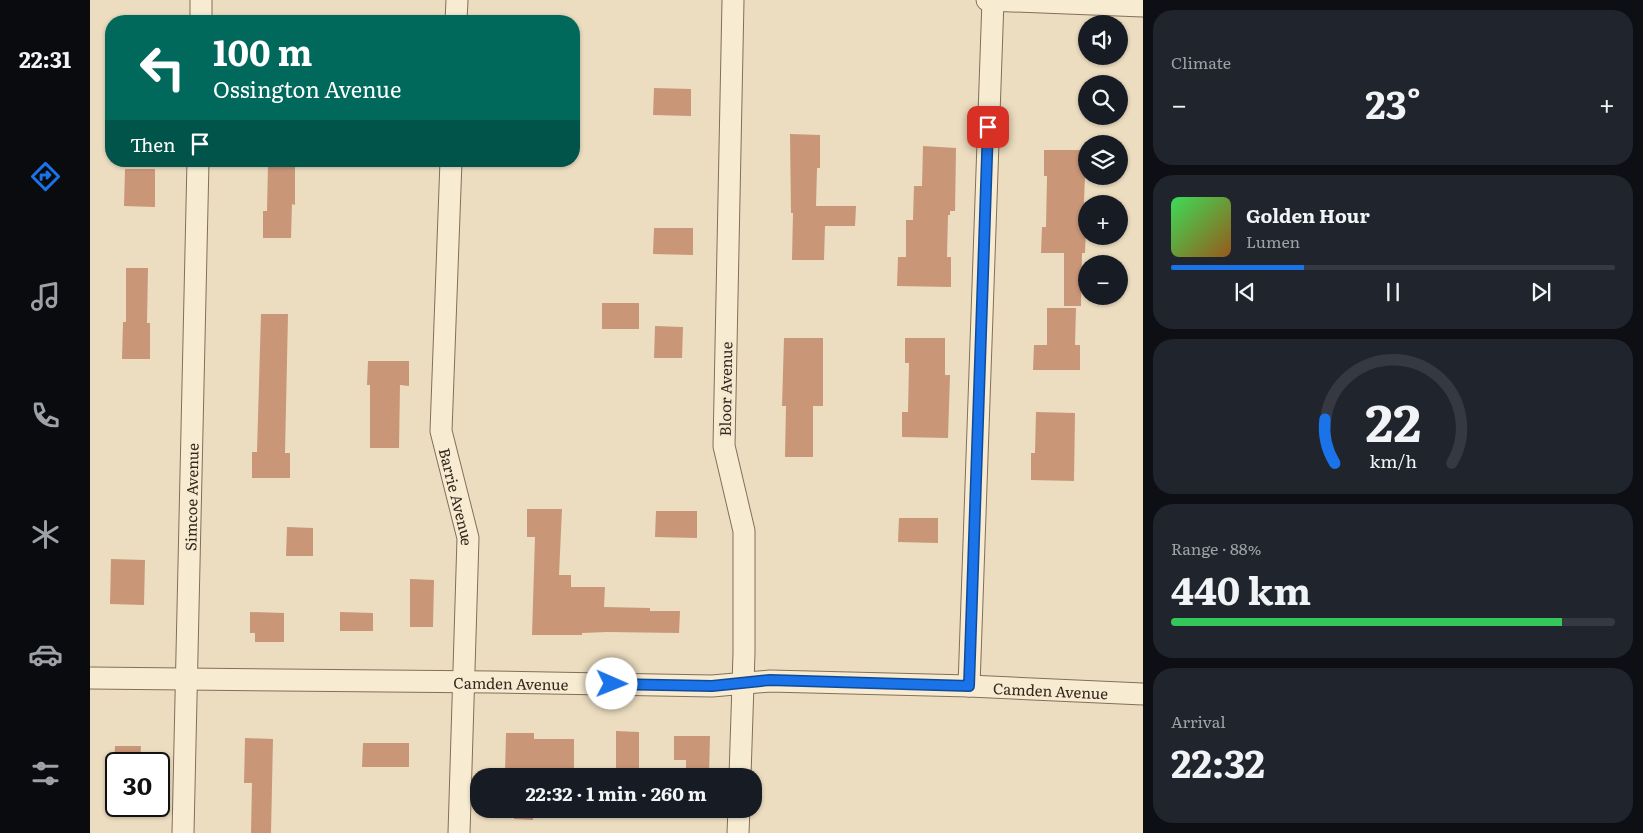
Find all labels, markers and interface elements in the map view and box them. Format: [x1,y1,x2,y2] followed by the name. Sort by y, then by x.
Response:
[1078,15,1128,305] map controls
[1078,15,1128,65] button: sound
[213,25,313,77] text: 100 m
[130,35,195,100] icon: left
[19,42,71,75] text: 22:31
[1171,50,1231,74] text: Climate
[213,72,401,105] text: Ossington Avenue
[1365,74,1421,131] text: 23°
[1078,75,1128,125] button: search
[1171,82,1187,124] text: −
[1599,82,1615,124] text: +
[967,106,1009,148] pin
[974,113,1002,141] icon: arrive
[130,130,176,158] text: Then
[186,130,214,158] icon: arrive
[1078,135,1128,185] button: layers
[28,159,63,194] icon: directions
[1078,195,1128,245] button: +
[1246,201,1370,229] text: Golden Hour
[1246,229,1300,253] text: Lumen
[1078,255,1128,305] button: −
[1231,278,1259,306] icon: previous
[1379,278,1407,306] icon: pause
[1527,278,1555,306] icon: next
[28,279,63,314] icon: music
[713,341,737,437] street label: Bloor Avenue
[1365,381,1421,458] text: 22
[28,398,63,433] icon: phone
[178,443,203,551] street label: Simcoe Avenue
[434,445,479,546] street label: Barrie Avenue
[1369,447,1417,474] text: km/h
[28,517,63,552] icon: climate
[1171,536,1261,560] text: Range · 88%
[1171,560,1311,617] text: 440 km
[28,637,63,672] icon: car
[585,657,637,709] position arrow
[453,670,569,695] street label: Camden Avenue
[993,676,1109,704] street label: Camden Avenue
[1171,709,1226,733] text: Arrival
[1171,733,1265,790] text: 22:32
[105,752,170,817] speed limit sign: 30
[28,756,63,791] icon: filters
[525,779,707,807] text: 22:32 · 1 min · 260 m

